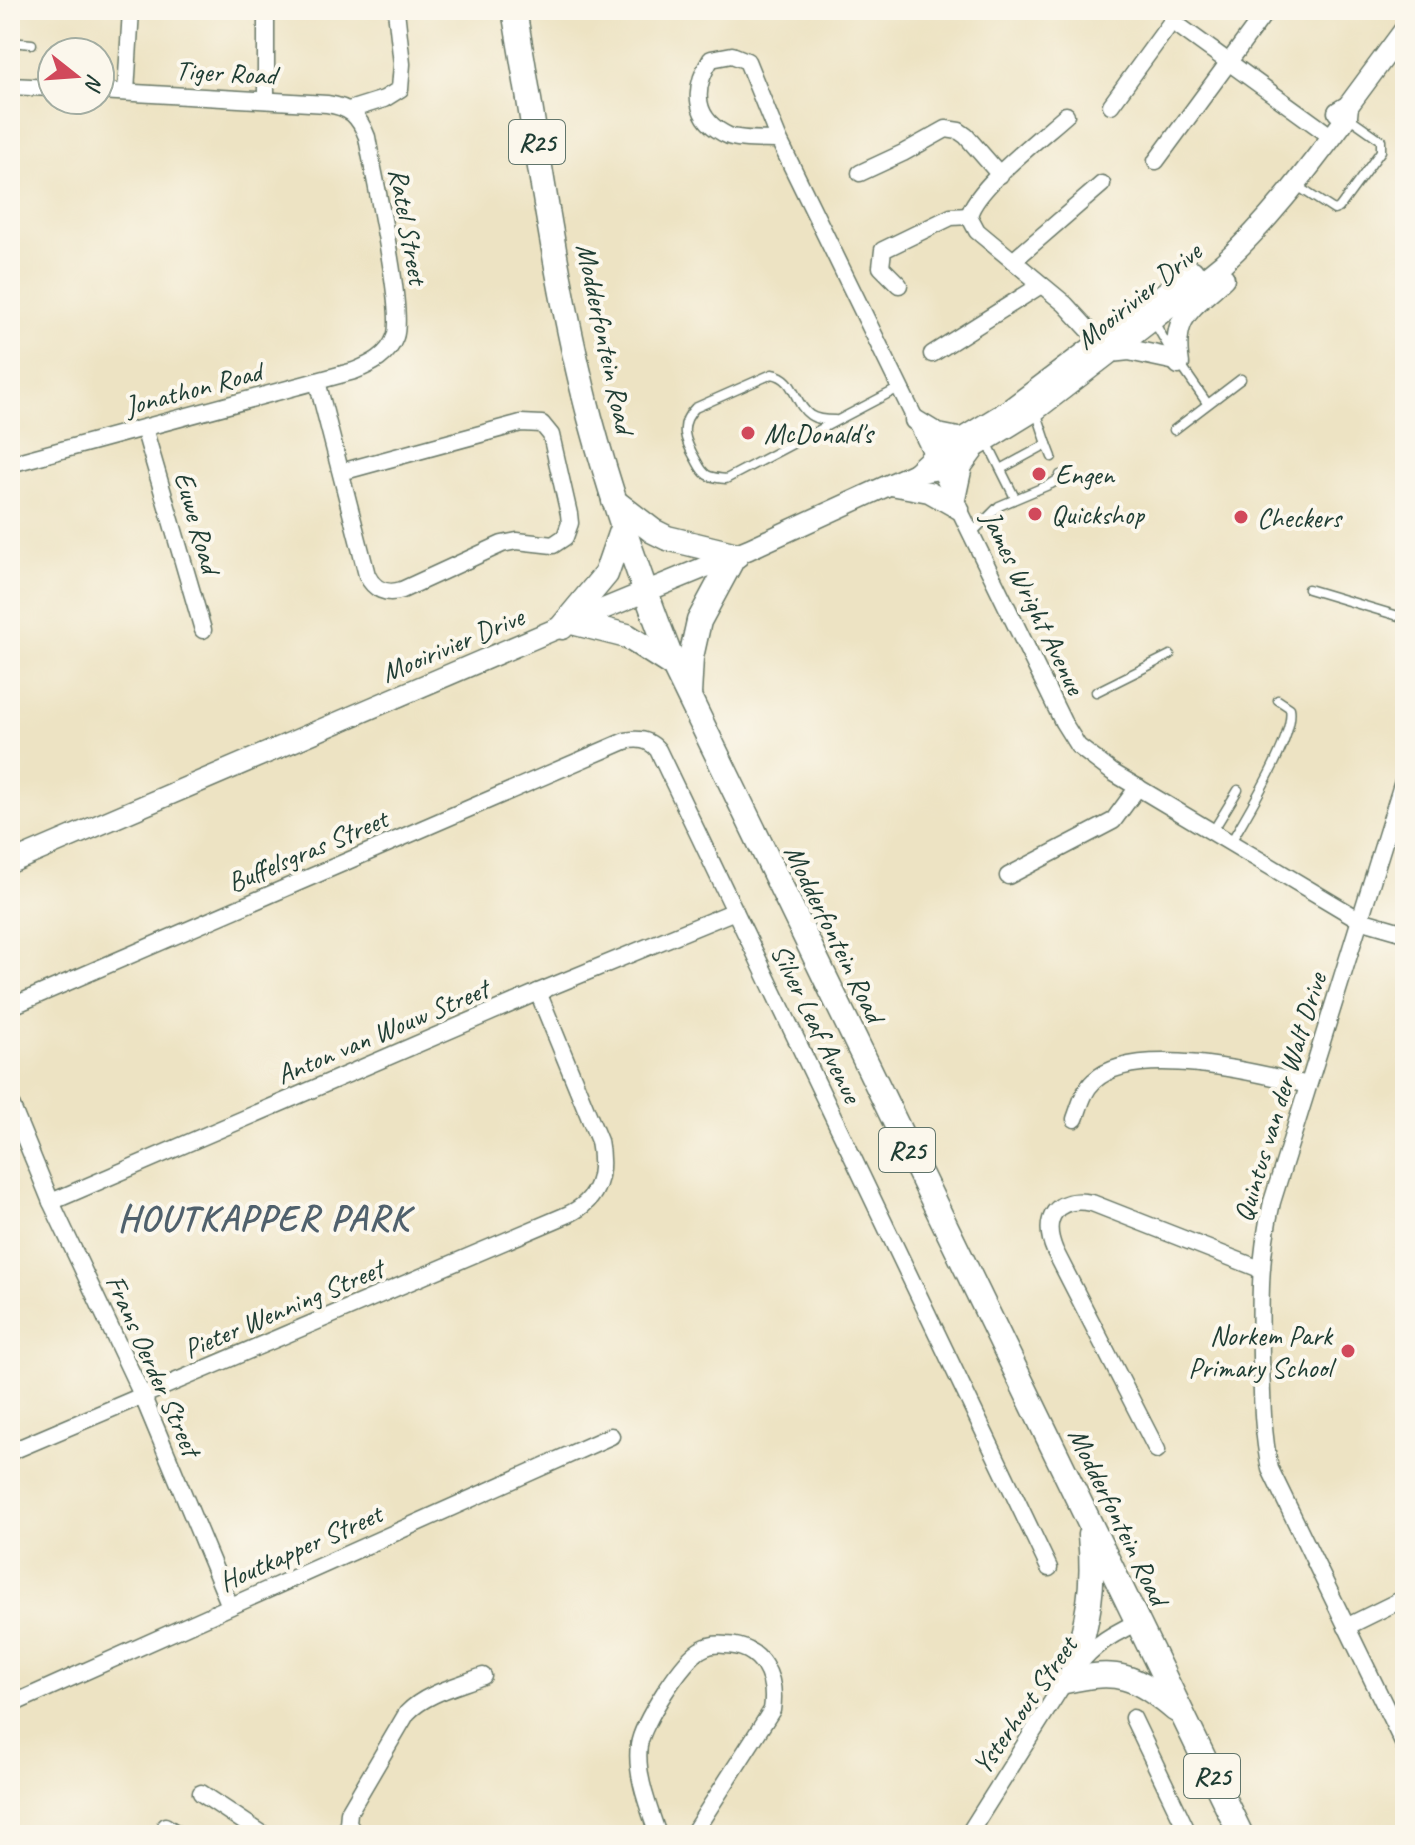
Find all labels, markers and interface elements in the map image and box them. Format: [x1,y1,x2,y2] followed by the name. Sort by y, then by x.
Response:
[36,36,116,116] north arrow
[175,52,281,93] street label: Tiger Road
[78,71,110,95] text: N
[509,120,565,164] road number: R25
[381,165,436,290] street label: Ratel Street
[1068,233,1210,357] street label: Mooirivier Drive
[568,240,643,440] street label: Modderfontein Road
[119,352,269,424] street label: Jonathon Road
[764,416,875,451] place label: McDonald's
[739,424,757,442] marker: McDonald's
[1055,457,1115,492] place label: Engen
[1030,465,1048,483] marker: Engen
[166,468,230,581] street label: Euwe Road
[1051,497,1145,532] place label: Quickshop
[1257,500,1344,535] place label: Checkers
[973,503,1094,702] street label: James Wright Avenue
[1026,505,1044,523] marker: Quickshop
[1232,508,1250,526] marker: Checkers
[376,598,530,690] street label: Mooirivier Drive
[222,800,395,900] street label: Buffelsgras Street
[777,839,894,1031] street label: Modderfontein Road
[763,938,871,1110] street label: Silver Leaf Avenue
[1225,967,1335,1226] street label: Quintus van der Walt Drive
[271,970,497,1092] street label: Anton van Wouw Street
[879,1128,935,1172] road number: R25
[118,1195,415,1241] district label: HOUTKAPPER PARK
[178,1249,392,1366] street label: Pieter Wenning Street
[98,1269,211,1465] street label: Frans Oerder Street
[1188,1318,1337,1385] place label: Norkem Park Primary School
[1339,1342,1357,1360] marker: Norkem Park Primary School
[1061,1422,1178,1614] street label: Modderfontein Road
[213,1495,390,1599] street label: Houtkapper Street
[964,1627,1086,1781] street label: Ysterhout Street
[1184,1754,1240,1798] road number: R25

